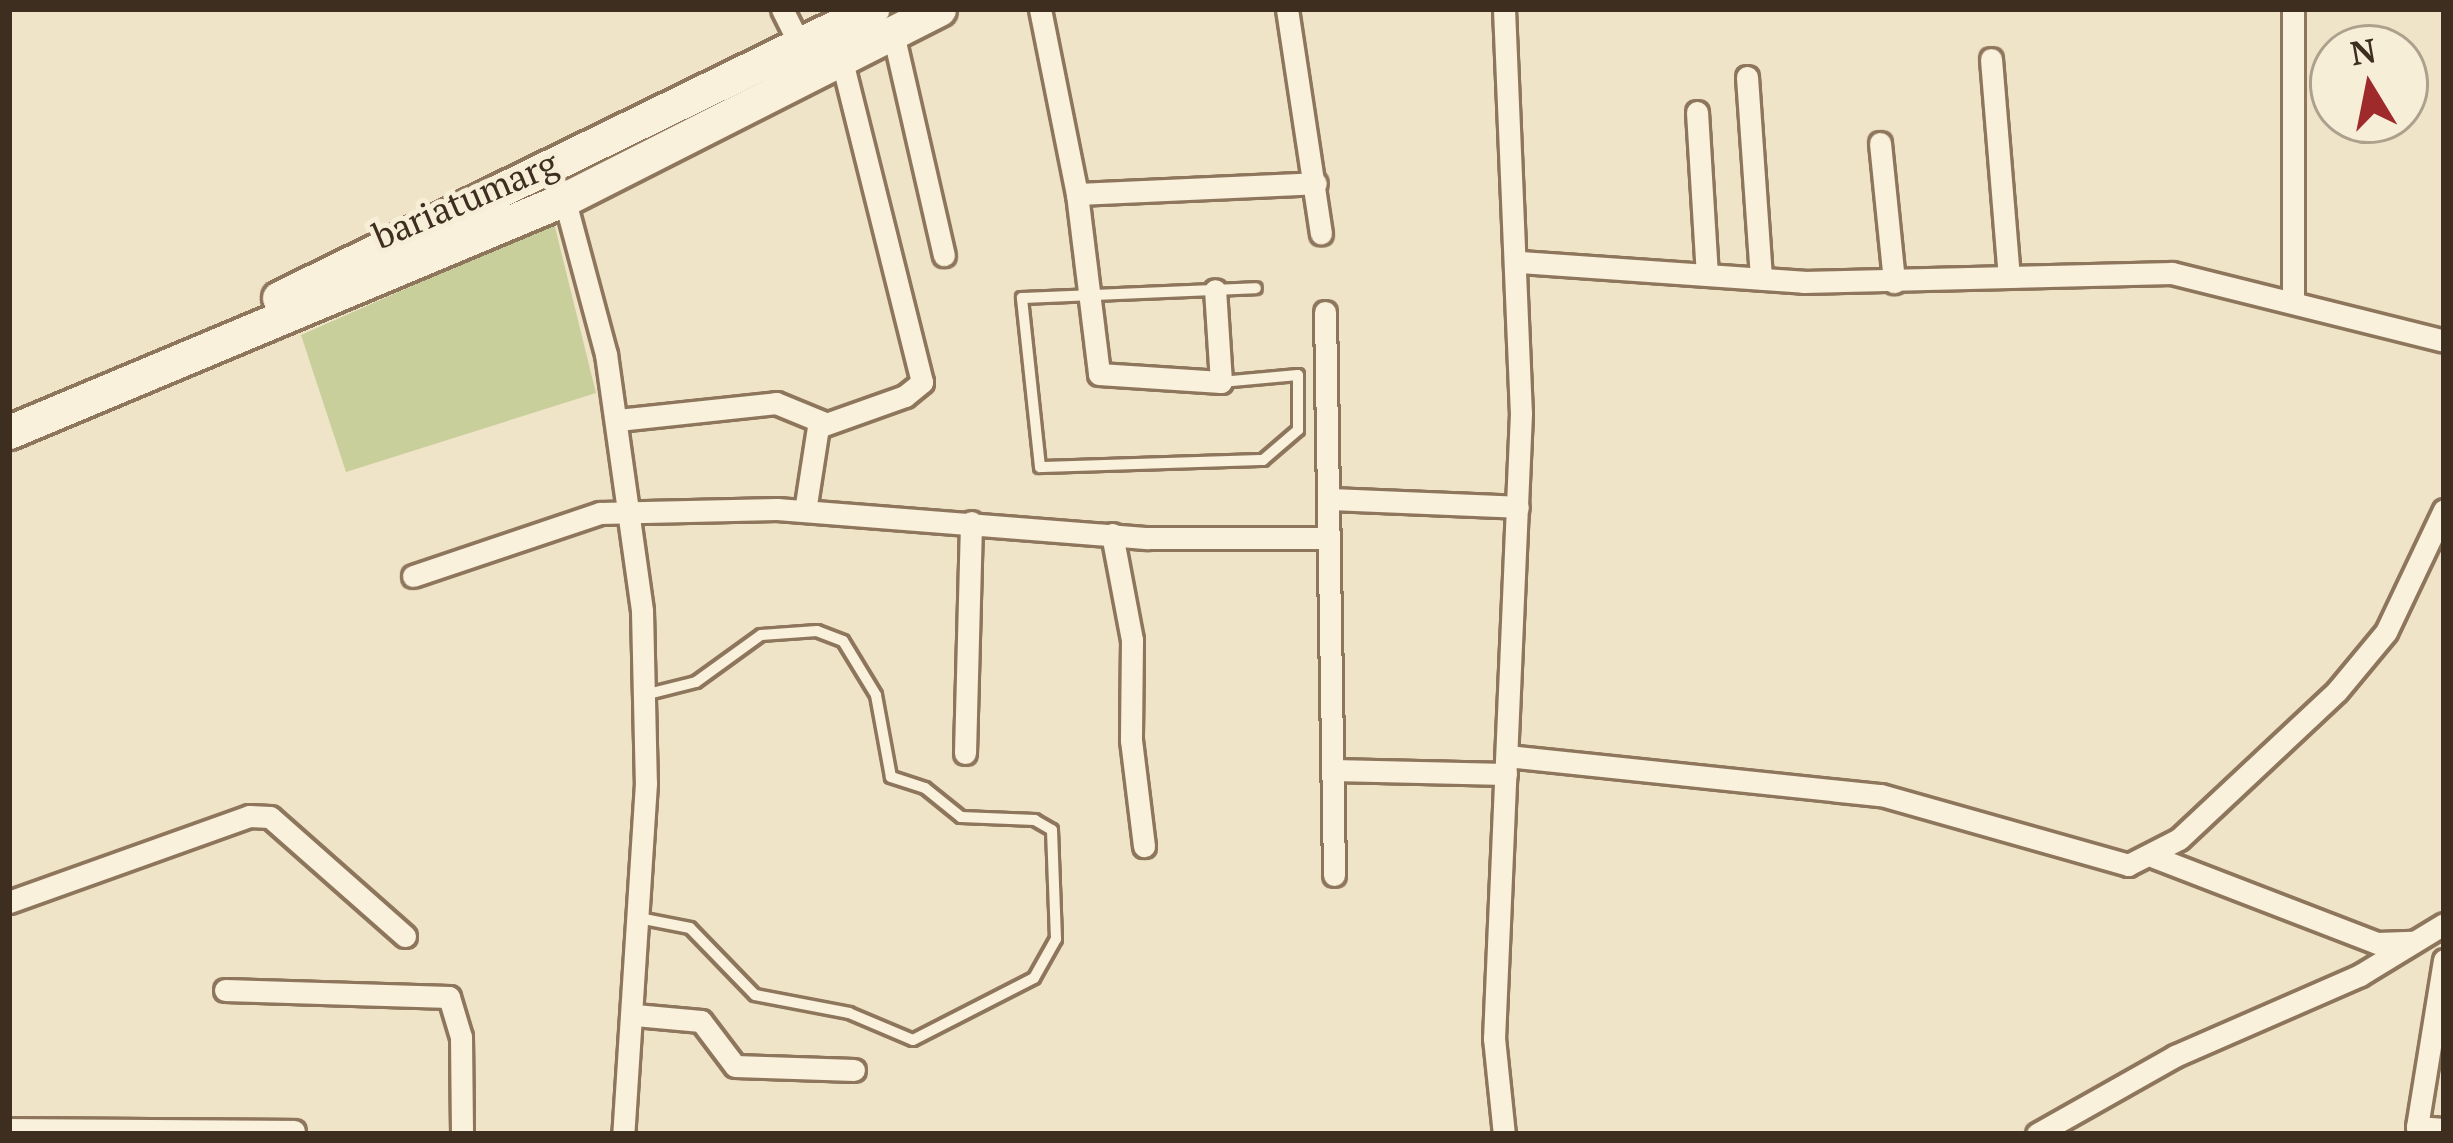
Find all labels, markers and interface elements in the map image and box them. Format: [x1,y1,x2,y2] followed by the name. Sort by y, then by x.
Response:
[2309,24,2429,144] north arrow
[2347,28,2379,74] text: N
[366,141,564,257] street label: bariatumarg

